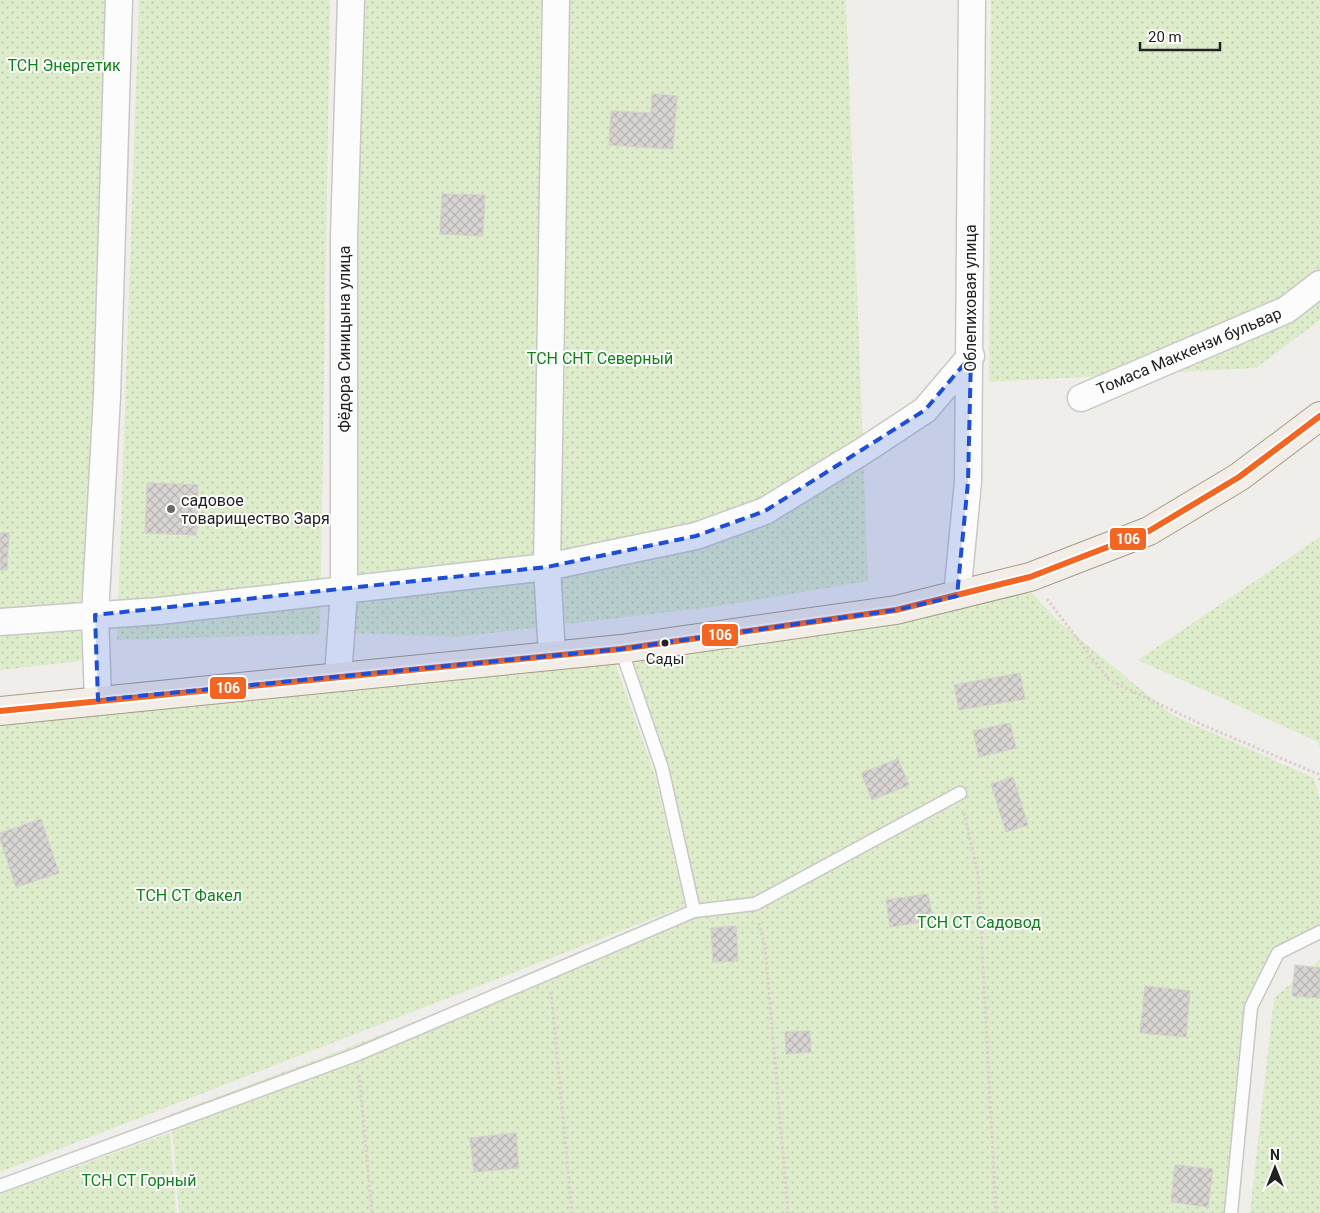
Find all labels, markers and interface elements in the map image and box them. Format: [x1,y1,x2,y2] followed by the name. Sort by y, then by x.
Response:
[1140,20,1220,52] scale bar
[1148,28,1182,46] text: 20 m
[7,56,121,75] park label: ТСН Энергетик
[961,224,980,372] street label: Облепиховая улица
[335,245,354,433] street label: Фёдора Синицына улица
[1094,303,1284,399] street label: Томаса Маккензи бульвар
[527,349,673,368] park label: ТСН СНТ Северный
[181,491,330,528] place label: садовое товарищество Заря
[165,503,177,515] marker: садовое товарищество Заря
[1109,527,1147,551] line badge: 106
[1116,531,1140,547] text: 106
[701,623,739,647] line badge: 106
[708,627,732,643] text: 106
[660,638,670,648] marker: Сады
[646,650,684,668] place label: Сады
[209,676,247,700] line badge: 106
[216,680,240,696] text: 106
[136,886,242,905] park label: ТСН СТ Факел
[917,913,1041,932] park label: ТСН СТ Садовод
[1250,1143,1300,1193] north arrow
[1270,1147,1280,1163] text: N
[82,1171,196,1190] park label: ТСН СТ Горный

